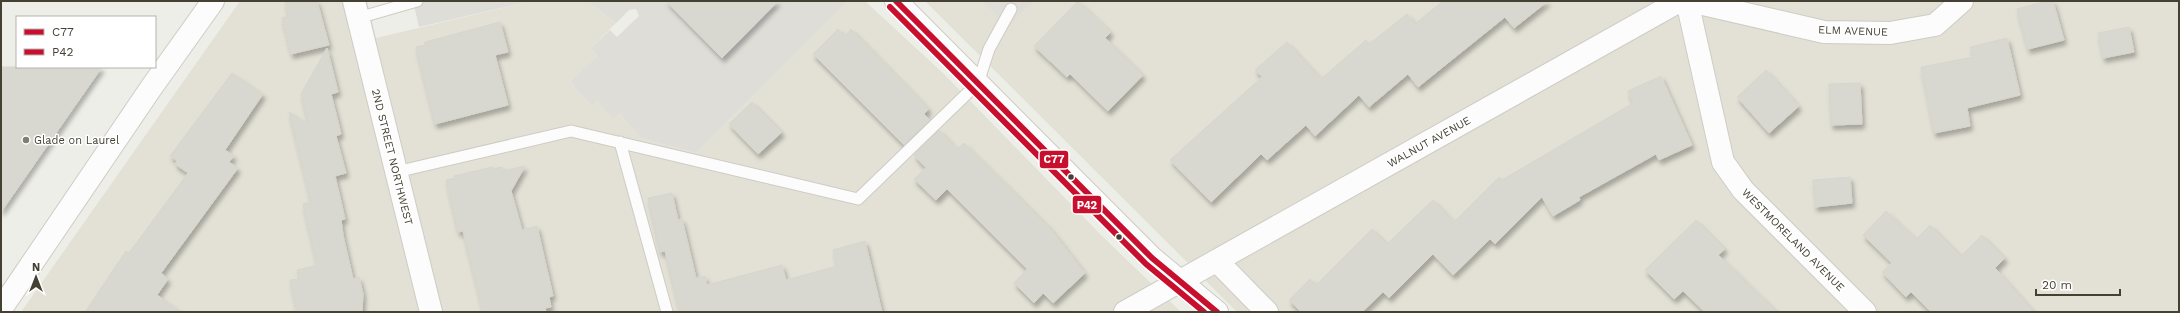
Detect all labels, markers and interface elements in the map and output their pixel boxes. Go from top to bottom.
legend [16,16,156,68]
street label: ELM AVENUE [1818,23,1888,39]
text: C77 [52,25,74,39]
text: P42 [52,45,73,59]
street label: 2ND STREET NORTHWEST [369,87,415,227]
street label: WALNUT AVENUE [1385,114,1473,170]
place label: Glade on Laurel [34,134,120,147]
marker: Glade on Laurel [21,135,31,145]
line badge: C77 [1039,150,1069,169]
text: C77 [1044,153,1065,166]
unlabelled marker [1066,172,1076,182]
street label: WESTMORELAND AVENUE [1739,186,1847,294]
line badge: P42 [1072,195,1102,214]
text: P42 [1077,199,1098,212]
unlabelled marker [1114,232,1124,242]
north arrow [16,257,56,297]
text: N [32,261,40,274]
scale bar [2036,271,2120,297]
text: 20 m [2042,278,2072,292]

